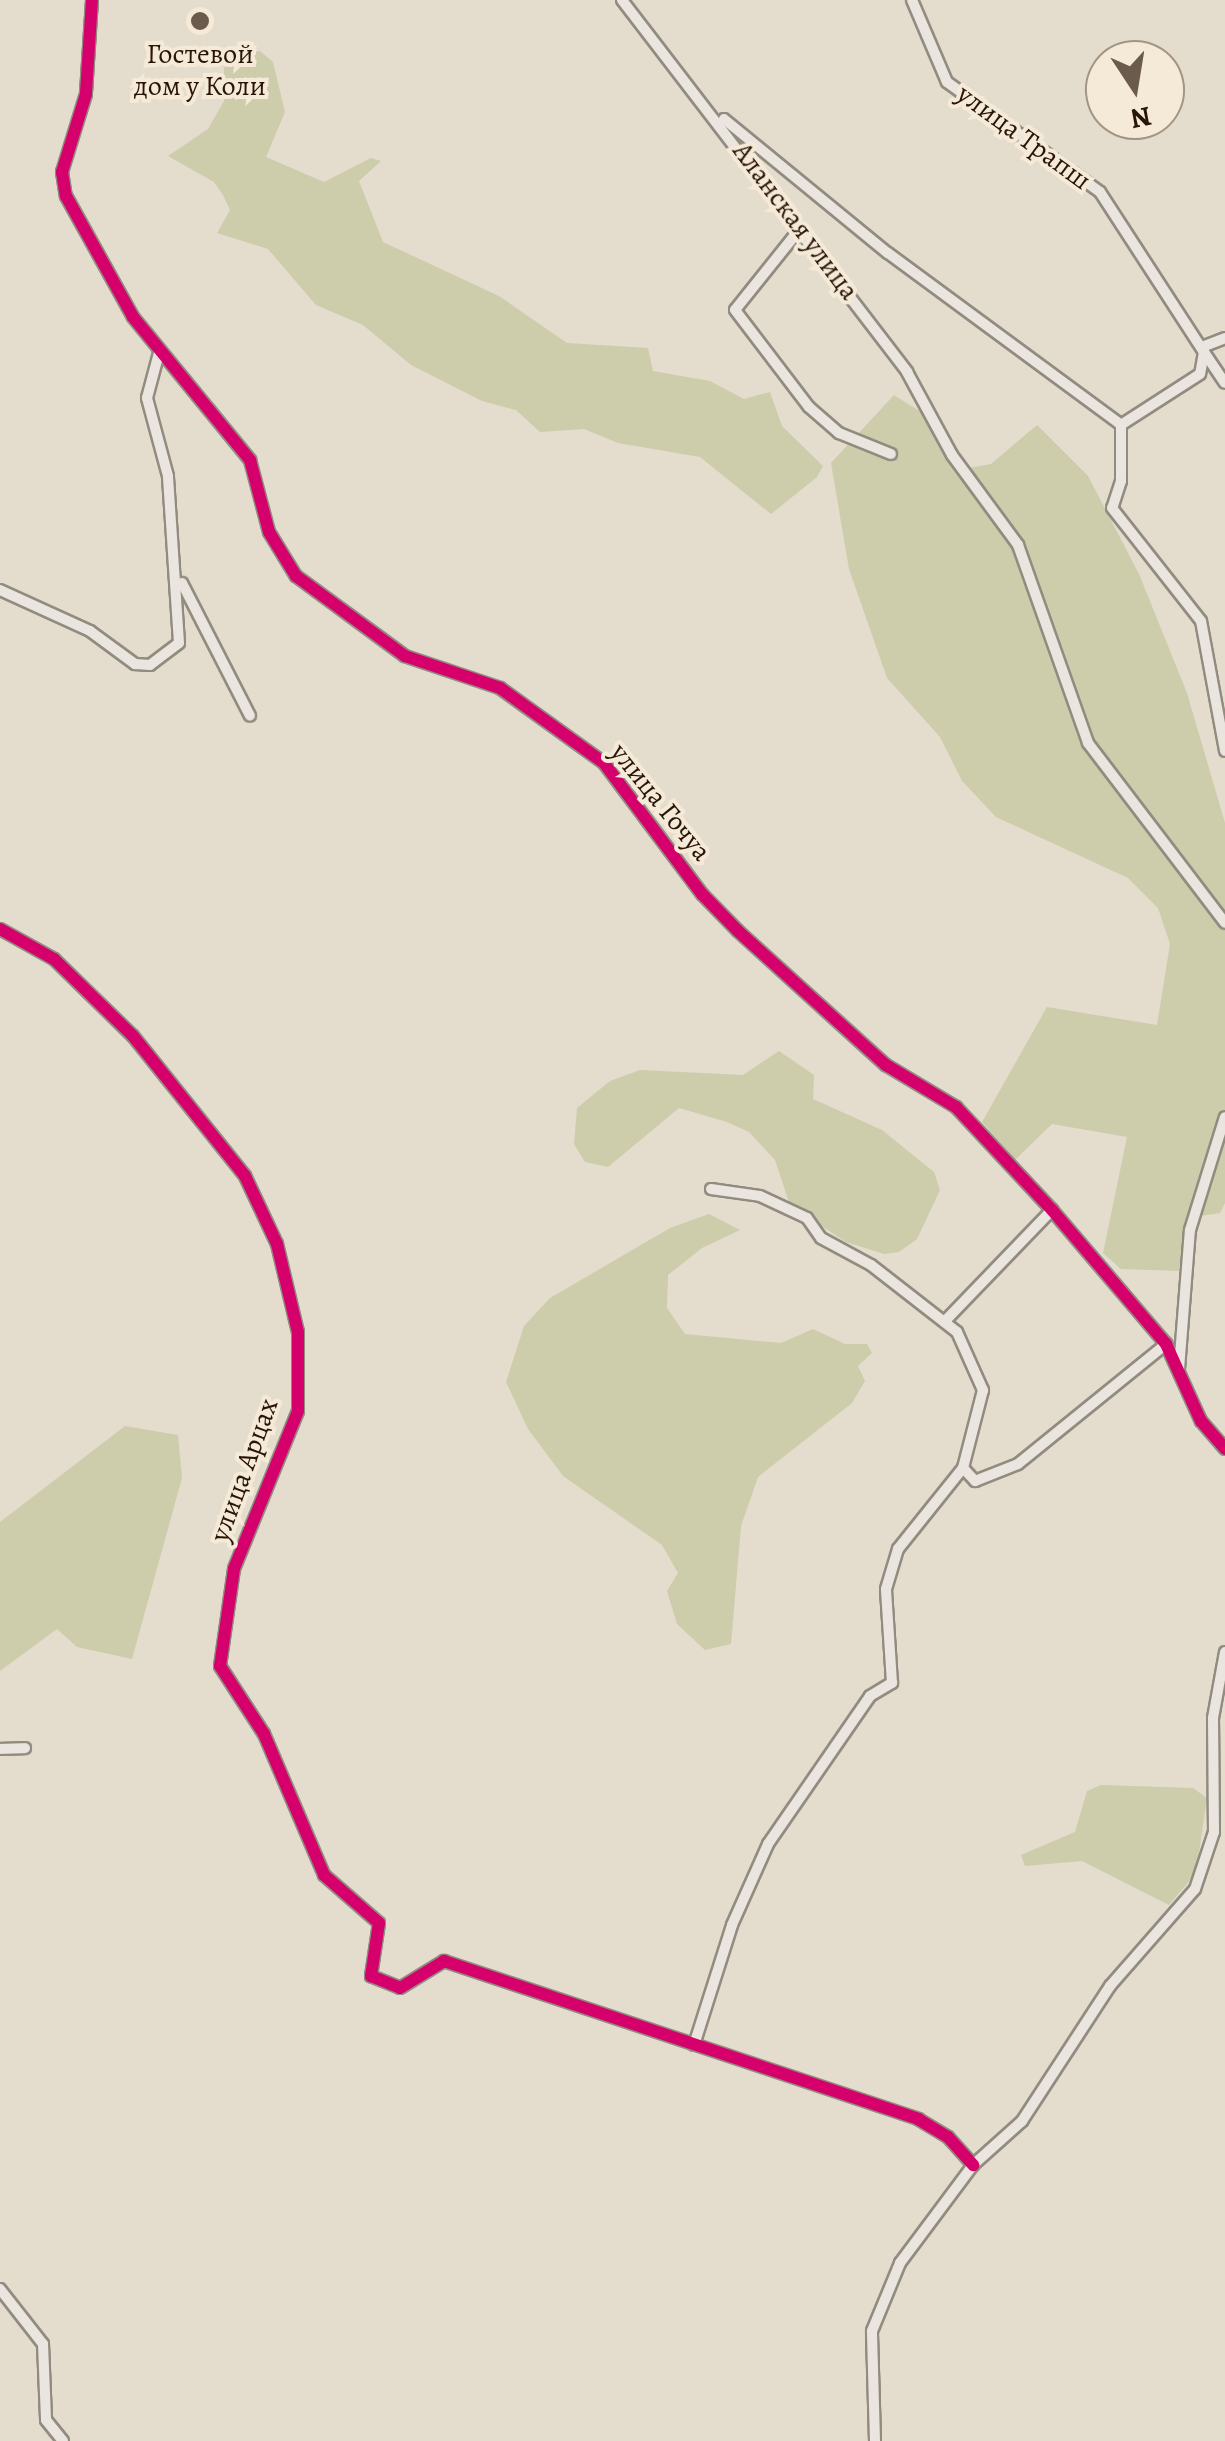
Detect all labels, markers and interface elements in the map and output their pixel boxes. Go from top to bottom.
marker: Гостевой дом у Коли [189,10,211,32]
place label: Гостевой дом у Коли [134,37,266,103]
north arrow [1085,40,1185,140]
street label: улица Трапш [950,77,1098,197]
text: N [1127,97,1155,138]
street label: Аланская улица [726,135,866,307]
street label: улица Гочуа [603,736,719,868]
street label: улица Арцах [203,1394,285,1546]

